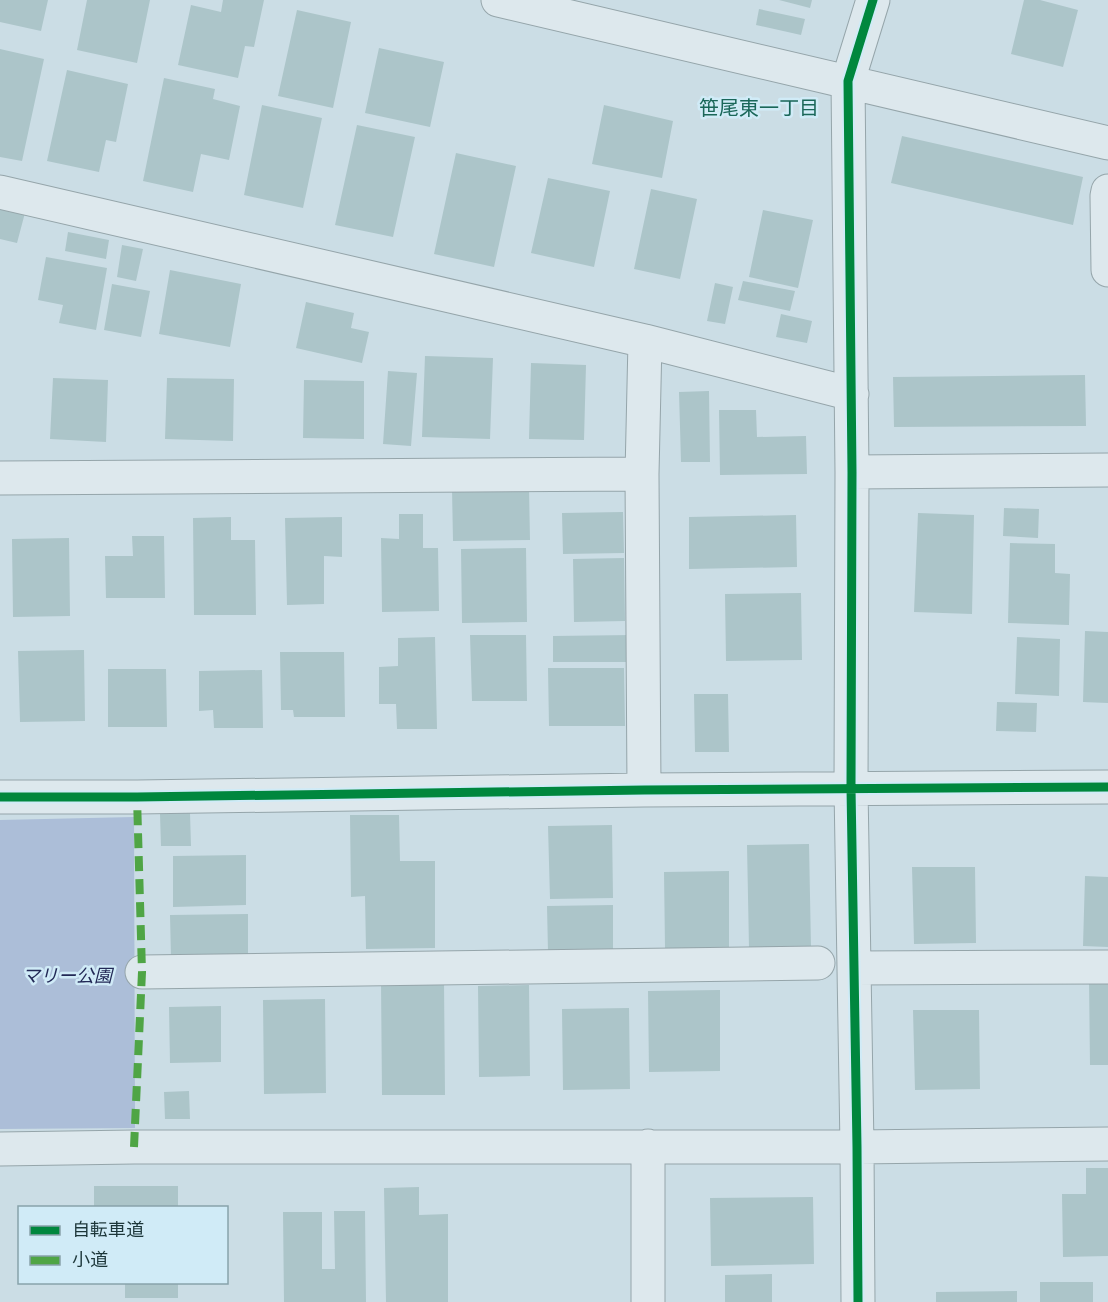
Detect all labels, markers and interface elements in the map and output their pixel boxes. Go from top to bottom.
district label: 笹尾東一丁目 [699,92,819,121]
park label: マリー公園 [22,961,115,987]
legend [18,1206,228,1284]
text: 自転車道 [72,1215,144,1241]
text: 小道 [72,1245,108,1271]

